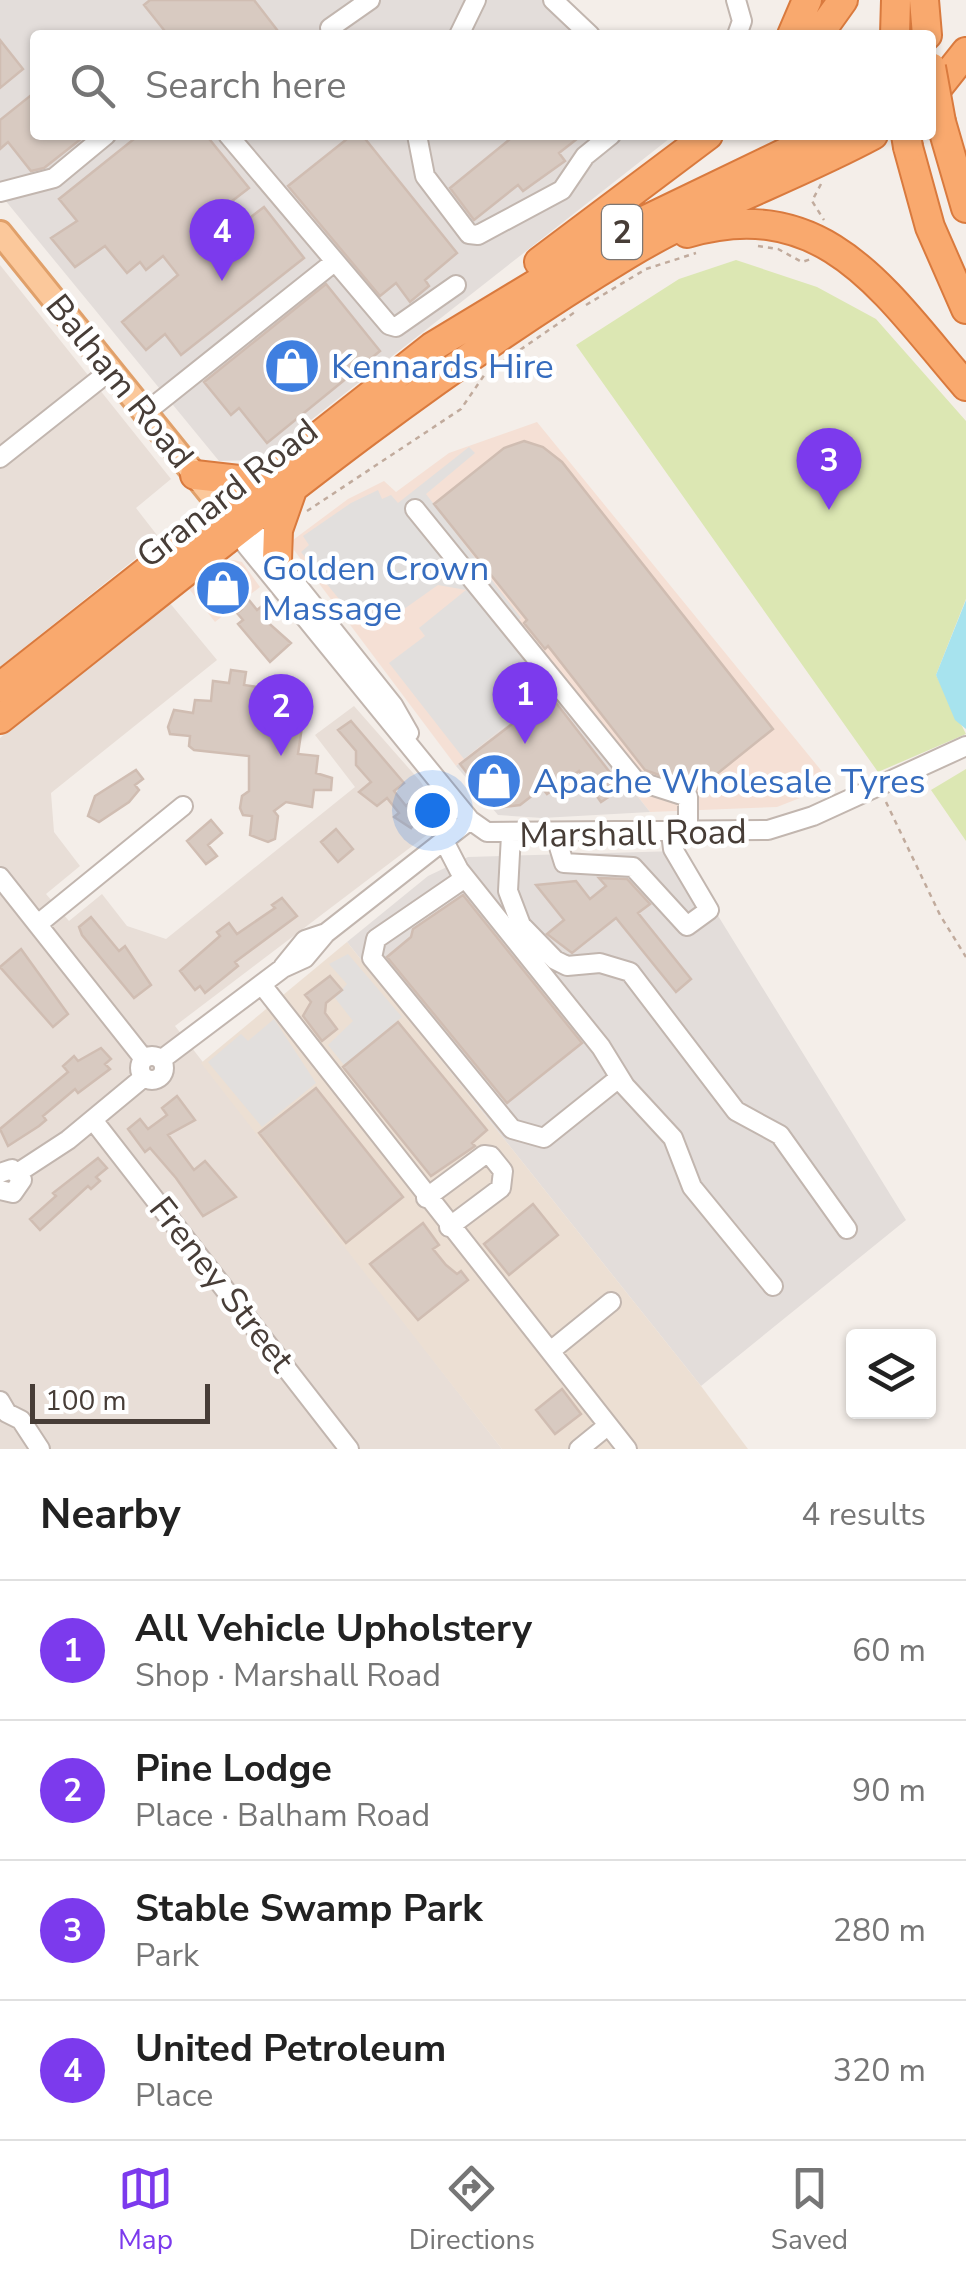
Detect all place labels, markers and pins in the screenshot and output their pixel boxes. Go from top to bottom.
pin: 4 [190,198,254,281]
shop icon: Kennards Hire [262,336,322,396]
place label: Kennards Hire [331,343,554,390]
pin: 3 [796,428,862,510]
place label: Golden Crown Massage [262,545,489,632]
shop icon: Golden Crown Massage [193,558,253,618]
pin: 1 [492,662,558,744]
pin: 2 [248,674,314,756]
shop icon: Apache Wholesale Tyres [464,751,524,811]
place label: Apache Wholesale Tyres [533,758,926,805]

